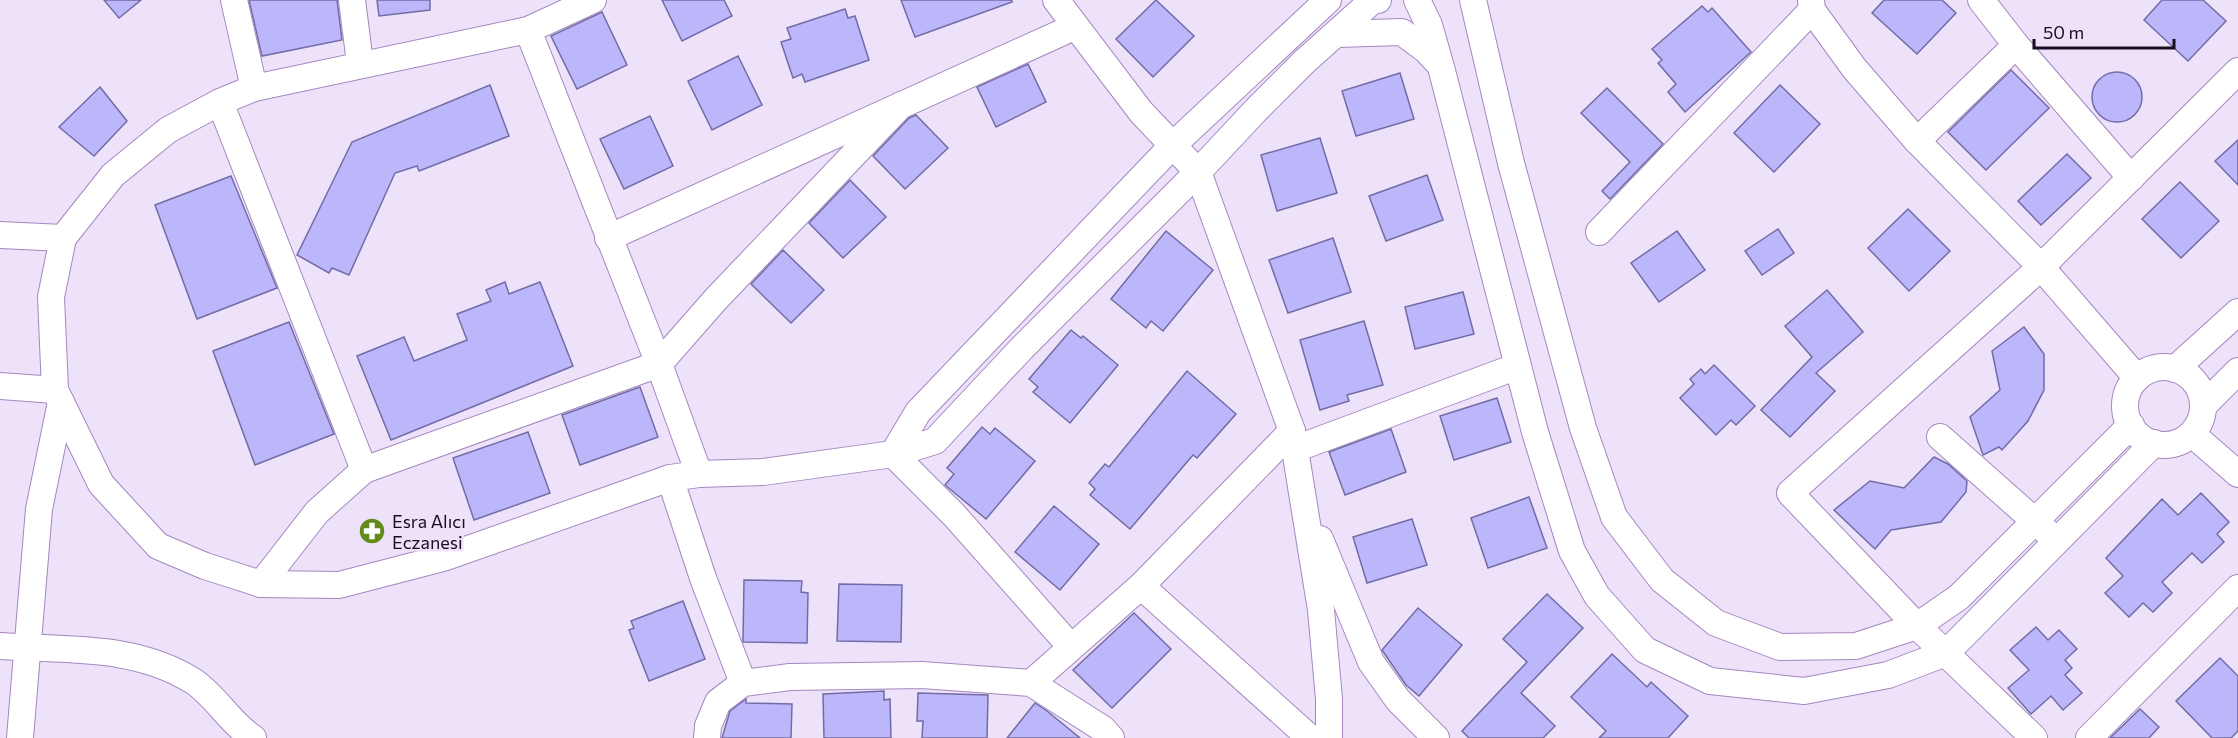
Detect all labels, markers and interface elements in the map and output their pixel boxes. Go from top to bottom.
scale bar [2034,12,2174,50]
text: 50 m [2043,21,2084,43]
place label: Esra Alıcı Eczanesi [392,510,466,553]
pharmacy icon: Esra Alıcı Eczanesi [357,516,387,546]

